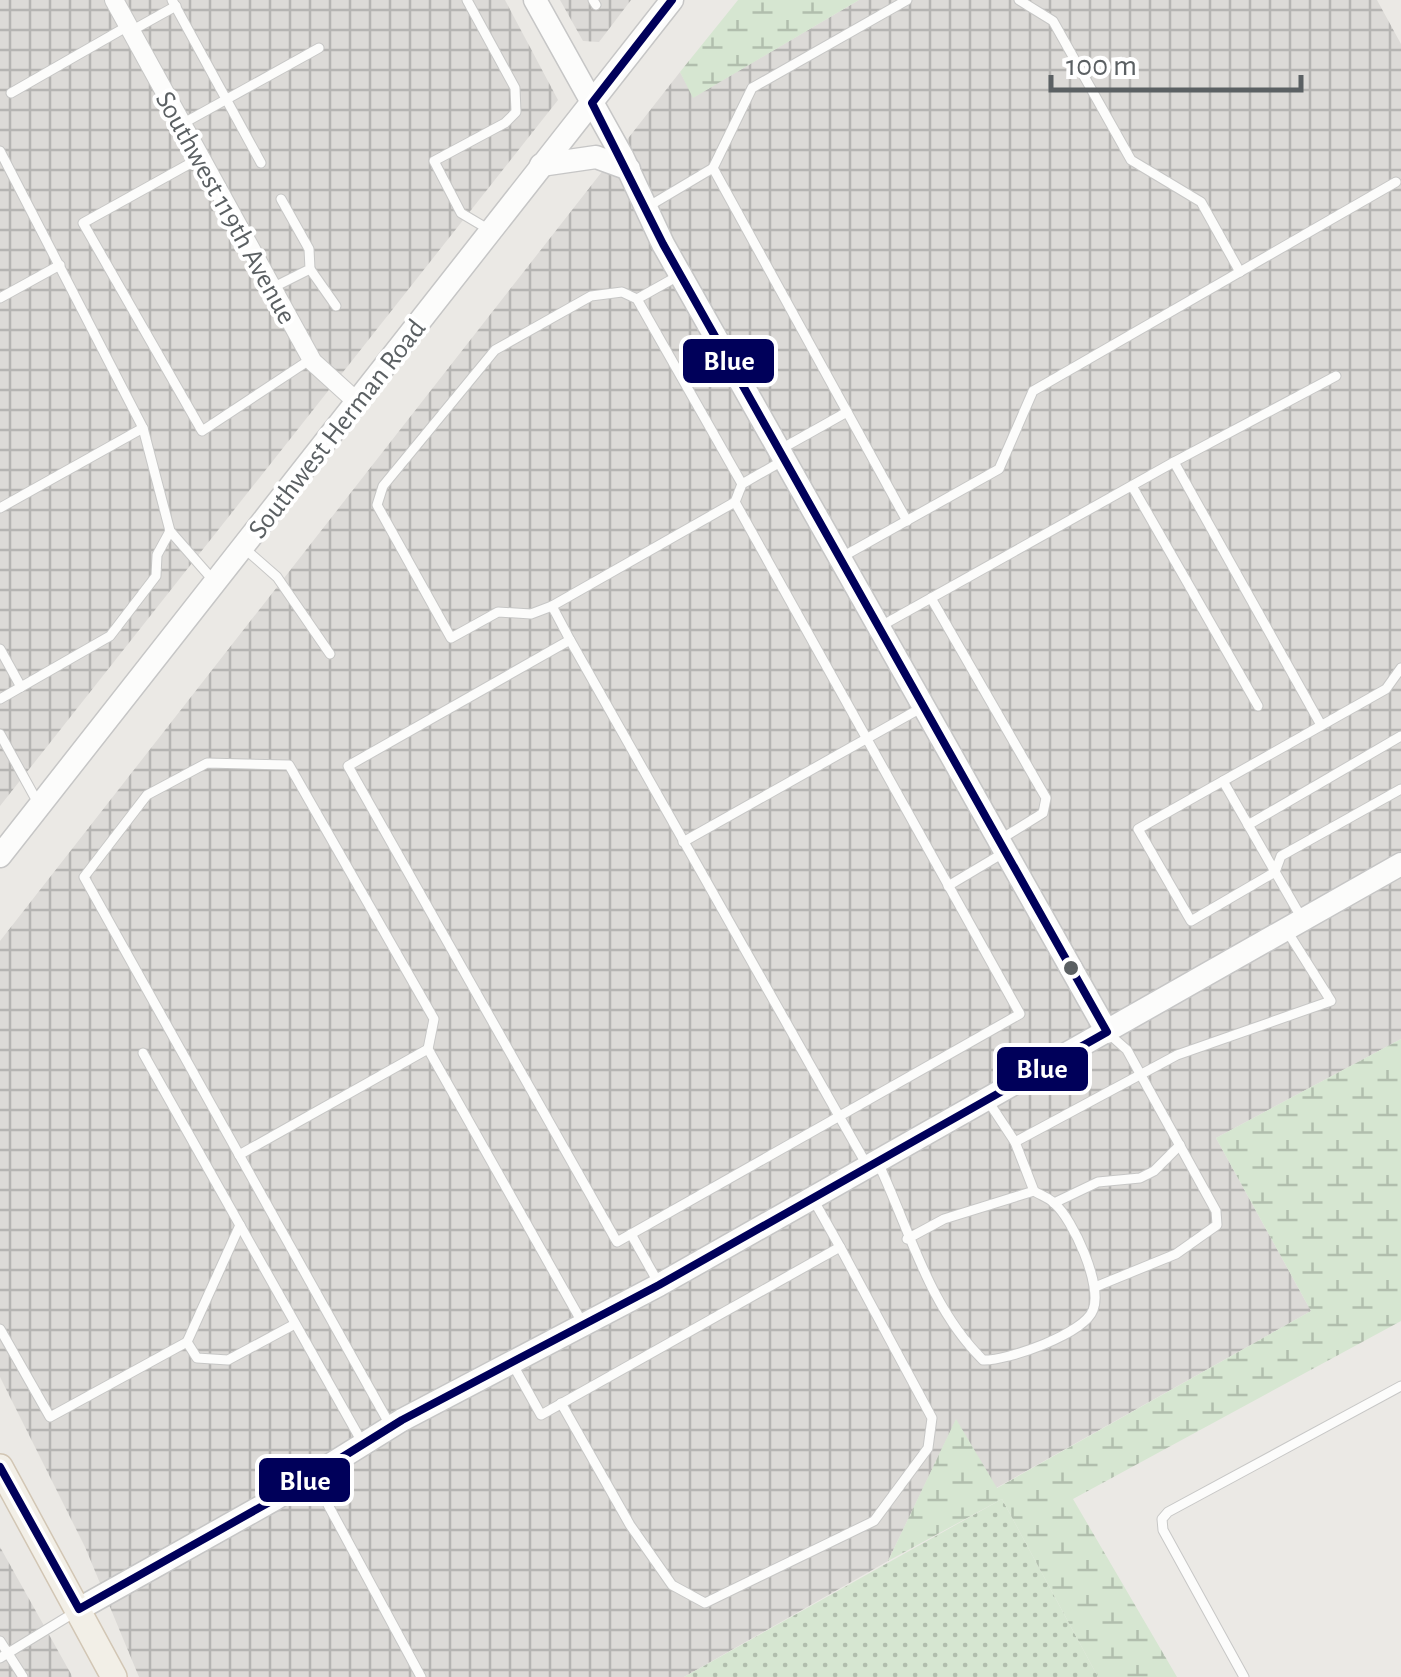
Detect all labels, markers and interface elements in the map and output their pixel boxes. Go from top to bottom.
scale bar [1051,30,1301,92]
text: 100 m [1066,51,1137,81]
street label: Southwest 119th Avenue [150,87,301,329]
street label: Southwest Herman Road [244,315,432,544]
line badge: Blue [681,337,776,385]
text: Blue [703,348,755,376]
unlabelled marker [1061,958,1081,978]
line badge: Blue [995,1045,1090,1093]
text: Blue [1016,1056,1068,1084]
line badge: Blue [257,1456,352,1504]
text: Blue [279,1468,331,1496]

